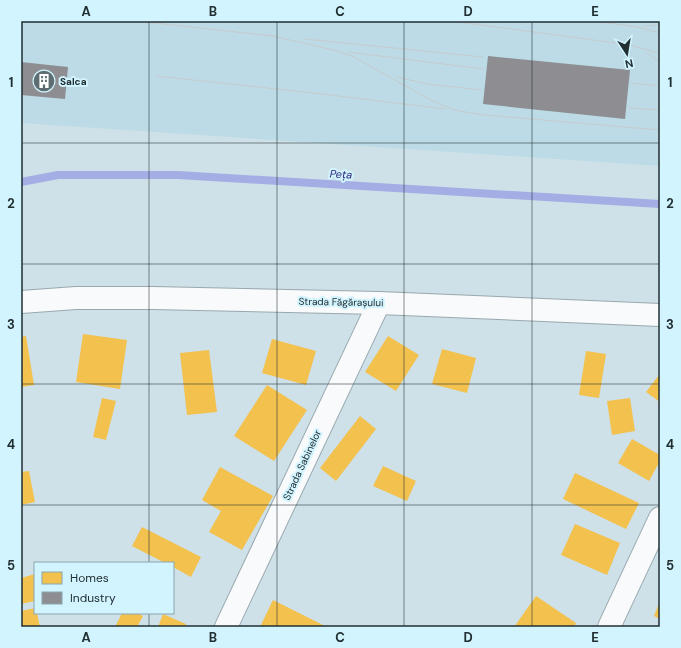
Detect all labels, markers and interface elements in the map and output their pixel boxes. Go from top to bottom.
text: A [81,3,91,20]
text: B [209,3,217,20]
text: C [335,3,345,20]
text: D [463,3,473,20]
text: E [591,3,599,20]
north arrow [607,34,647,74]
text: N [624,56,634,71]
building icon: Salca [31,68,57,94]
text: 1 [9,74,13,91]
text: 1 [668,74,672,91]
place label: Salca [60,75,87,88]
water label: Peța [329,166,353,182]
text: 2 [7,195,15,212]
text: 2 [666,195,674,212]
street label: Strada Făgărașului [298,295,384,309]
text: 3 [7,316,15,333]
text: 3 [666,316,674,333]
street label: Strada Sabinelor [280,427,324,502]
text: 4 [7,436,15,453]
text: 4 [666,436,674,453]
text: 5 [7,557,15,574]
text: 5 [666,557,674,574]
legend [34,562,174,614]
text: Homes [70,570,109,586]
text: Industry [70,590,116,606]
text: A [81,629,91,646]
text: B [209,629,217,646]
text: C [335,629,345,646]
text: D [463,629,473,646]
text: E [591,629,599,646]

